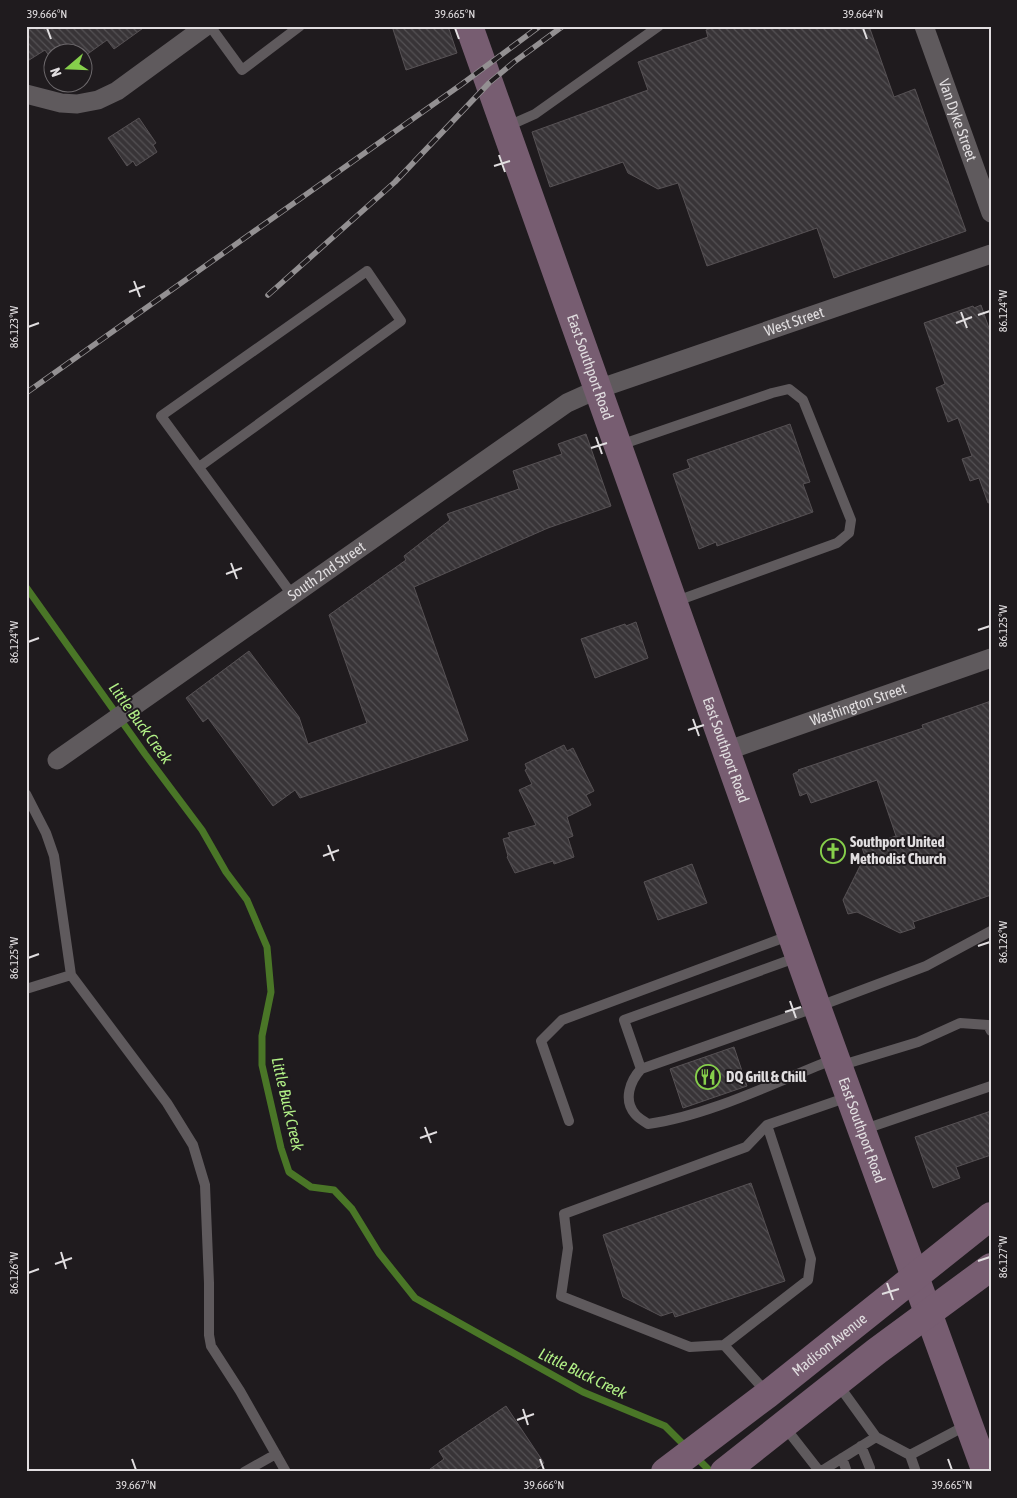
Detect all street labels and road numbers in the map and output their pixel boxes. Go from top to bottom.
street label: Van Dyke Street [936,77,981,163]
street label: West Street [762,303,826,339]
street label: East Southport Road [564,312,617,422]
street label: South 2nd Street [284,538,368,604]
street label: Washington Street [808,679,908,729]
street label: East Southport Road [700,695,753,805]
street label: East Southport Road [835,1075,889,1185]
street label: Madison Avenue [788,1309,870,1379]

